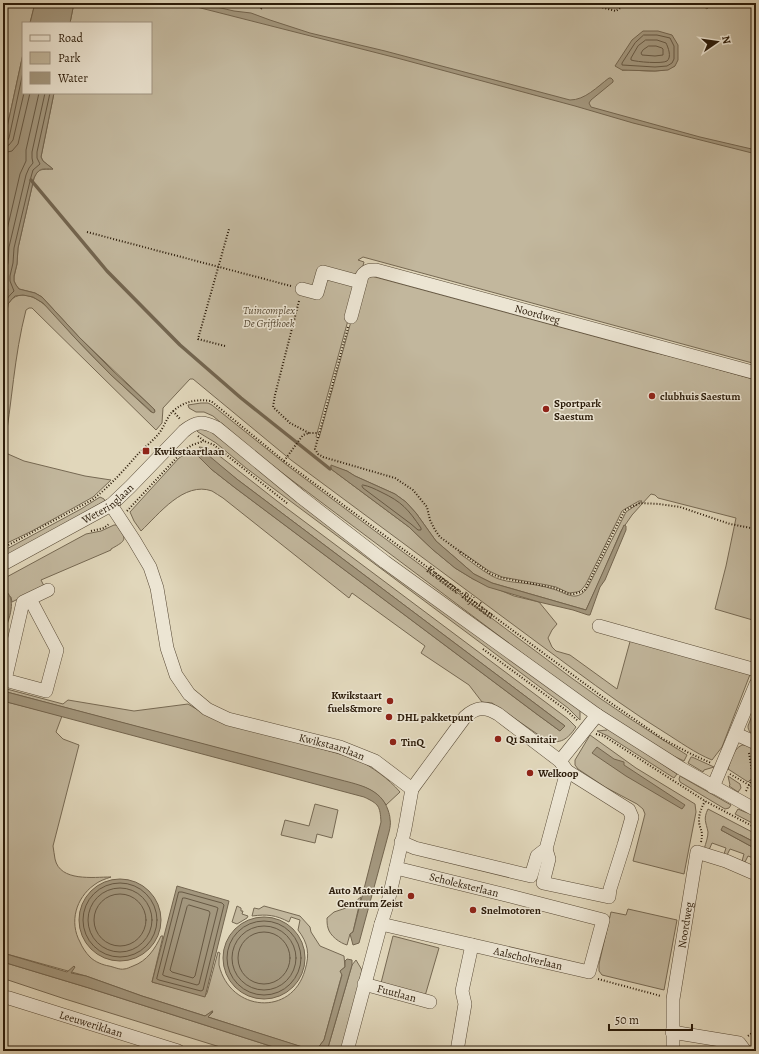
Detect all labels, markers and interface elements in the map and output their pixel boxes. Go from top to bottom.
legend [22,22,152,94]
north arrow [697,22,737,62]
text: Road [58,30,84,46]
text: N [718,34,734,45]
text: Park [58,50,81,66]
text: Water [57,70,88,86]
street label: Noordweg [513,300,563,327]
park label: Tuincomplex De Grifthoek [243,303,296,331]
place label: clubhuis Saestum [660,389,740,404]
marker: clubhuis Saestum [647,391,657,401]
place label: Sportpark Saestum [554,396,601,424]
marker: Sportpark Saestum [541,404,551,414]
place label: Kwikstaartlaan [154,444,225,459]
marker: Kwikstaartlaan [141,446,151,456]
street label: Weteringlaan [78,480,137,528]
street label: Kromme-Rijnlaan [424,562,498,622]
place label: Kwikstaart fuels&more [328,688,382,716]
marker: Kwikstaart fuels&more [385,696,395,706]
place label: DHL pakketpunt [397,710,474,725]
marker: DHL pakketpunt [384,712,394,722]
street label: Kwikstaartlaan [298,730,367,764]
place label: Q1 Sanitair [506,732,557,747]
marker: Q1 Sanitair [493,734,503,744]
place label: TinQ [401,735,425,750]
marker: TinQ [388,737,398,747]
place label: Welkoop [537,766,579,781]
marker: Welkoop [525,768,535,778]
street label: Scholeksterlaan [428,869,500,901]
place label: Auto Materialen Centrum Zeist [328,883,403,911]
marker: Auto Materialen Centrum Zeist [406,891,416,901]
street label: Noordweg [674,900,696,949]
place label: Snelmotoren [481,903,541,918]
marker: Snelmotoren [468,905,478,915]
street label: Aalscholverlaan [491,943,564,973]
street label: Fuutlaan [375,980,418,1005]
scale bar [609,1006,692,1032]
street label: Leeuweriklaan [57,1007,125,1041]
text: 50 m [615,1012,639,1028]

